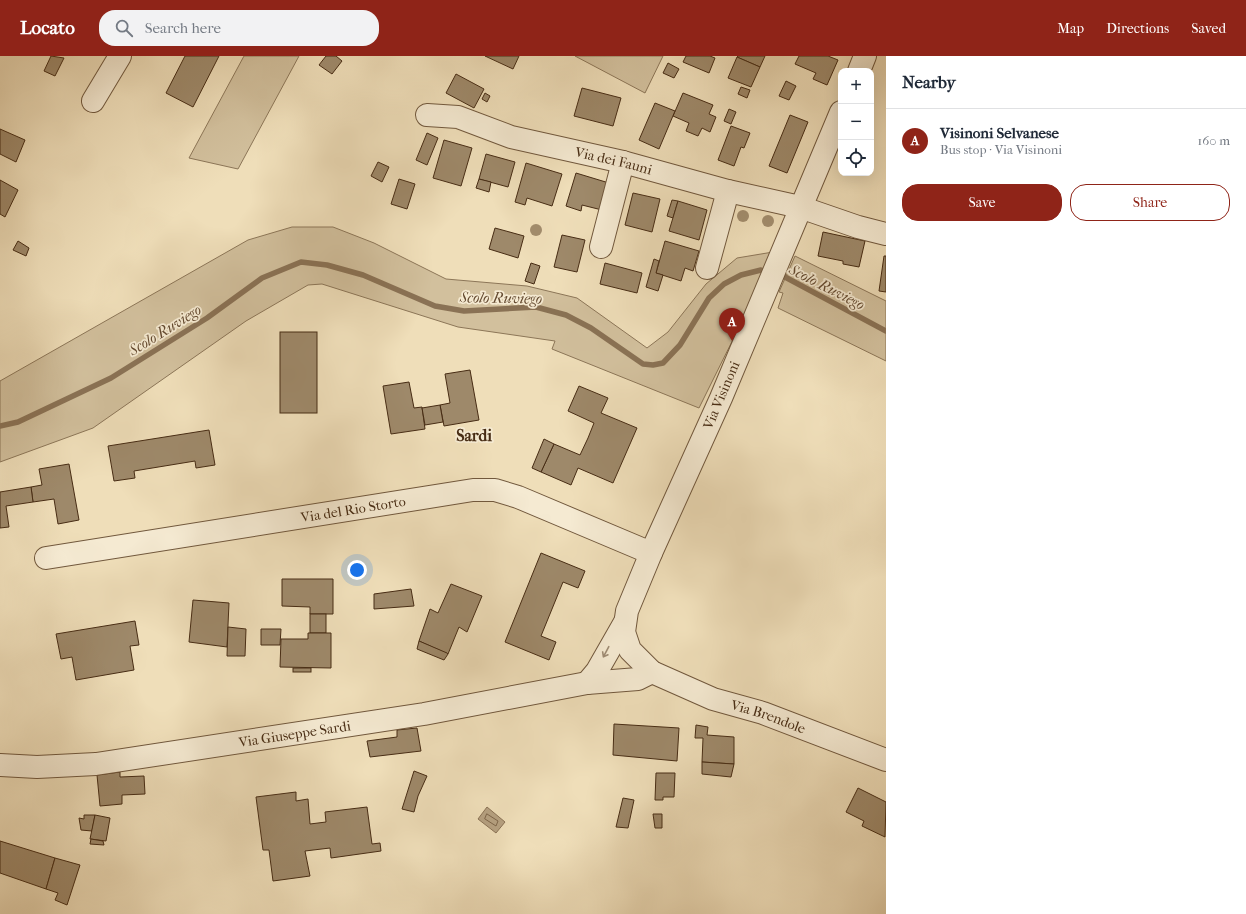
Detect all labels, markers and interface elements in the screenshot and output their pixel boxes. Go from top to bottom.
search box [99,10,379,46]
text: Locato [20,17,75,39]
icon: search [113,17,135,39]
text: Search here [145,19,221,37]
text: Map [1057,20,1084,37]
text: Directions [1106,20,1169,37]
text: Saved [1191,20,1226,37]
map controls [838,68,874,176]
button: + [838,68,874,104]
text: Nearby [902,72,956,92]
button: − [838,104,874,140]
text: Visinoni Selvanese [940,124,1059,142]
text: A [911,133,919,148]
text: 160 m [1198,133,1230,148]
button: locate [838,140,874,176]
text: Bus stop · Via Visinoni [940,142,1062,157]
street label: Via dei Fauni [572,143,654,179]
button: Save [902,184,1062,221]
button: Share [1070,184,1230,221]
water label: Scolo Ruviego [785,260,868,314]
water label: Scolo Ruviego [459,288,542,308]
water label: Scolo Ruviego [125,301,205,360]
pin: A [719,308,745,341]
street label: Via Visinoni [699,358,743,433]
district label: Sardi [456,426,492,445]
street label: Via del Rio Storto [299,493,407,526]
your location [347,560,367,580]
one-way arrow [602,646,610,658]
street label: Via Brendole [728,696,808,738]
street label: Via Giuseppe Sardi [236,717,352,751]

